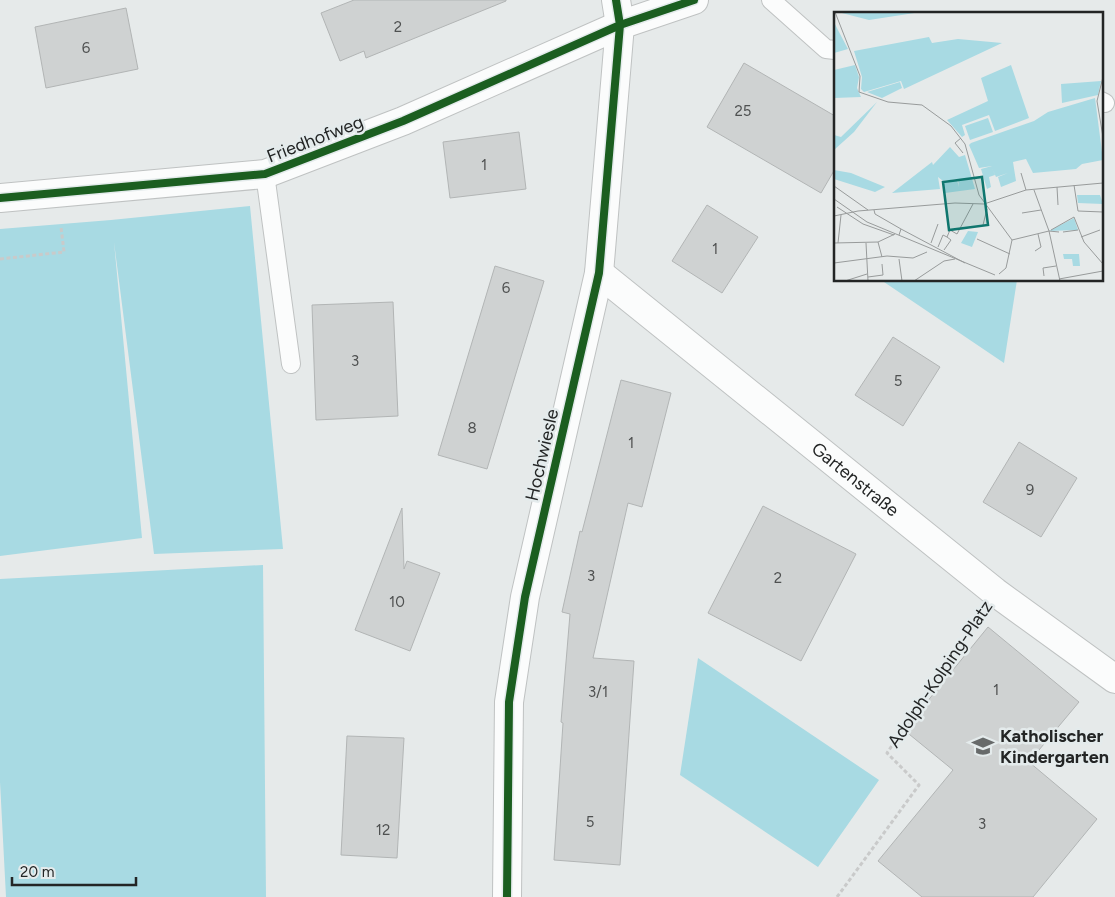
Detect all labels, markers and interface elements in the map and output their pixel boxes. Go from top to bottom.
inset map [834,12,1102,281]
house number: 2 [394,18,402,36]
house number: 6 [82,39,91,57]
house number: 25 [734,102,752,120]
street label: Friedhofweg [264,111,366,167]
house number: 1 [481,156,487,174]
house number: 1 [712,240,718,258]
house number: 6 [502,279,511,297]
house number: 3 [351,352,359,370]
house number: 5 [894,372,902,390]
street label: Hochwiesle [521,407,563,503]
house number: 8 [467,419,477,437]
house number: 1 [628,434,634,452]
street label: Gartenstraße [807,438,904,521]
house number: 9 [1026,481,1034,499]
house number: 3 [587,567,595,585]
house number: 2 [774,569,782,587]
house number: 10 [389,593,405,611]
street label: Adolph-Kolping-Platz [883,596,997,752]
house number: 1 [993,681,999,699]
house number: 3/1 [588,683,608,701]
place label: Katholischer Kindergarten [1000,725,1109,768]
school or university icon: Katholischer Kindergarten [970,733,996,759]
house number: 5 [586,813,594,831]
house number: 3 [978,815,986,833]
house number: 12 [376,821,390,839]
scale bar [12,854,136,886]
text: 20 m [20,863,54,881]

